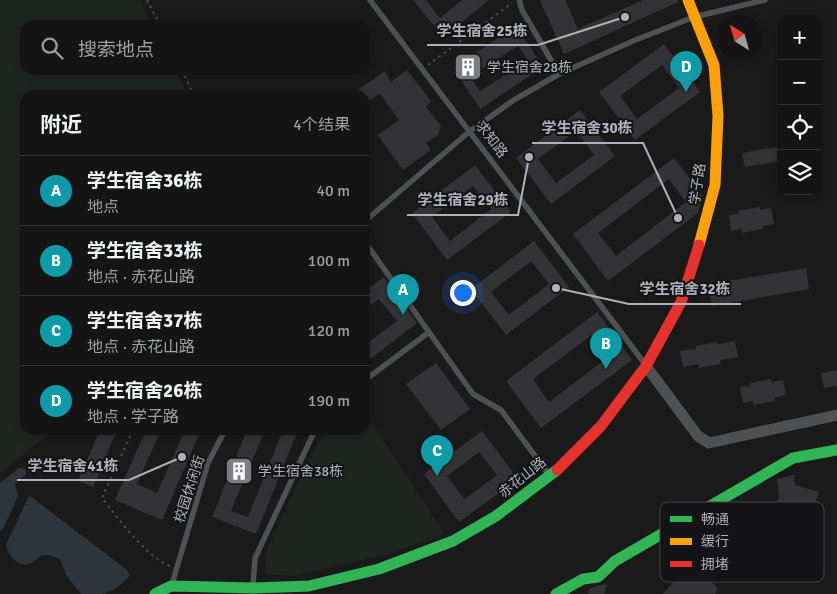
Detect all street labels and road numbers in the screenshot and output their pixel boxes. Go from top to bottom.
street label: 求知路 [472,117,511,161]
street label: 学子路 [686,162,709,206]
street label: 校园休闲街 [171,453,208,525]
street label: 赤花山路 [495,453,550,501]

